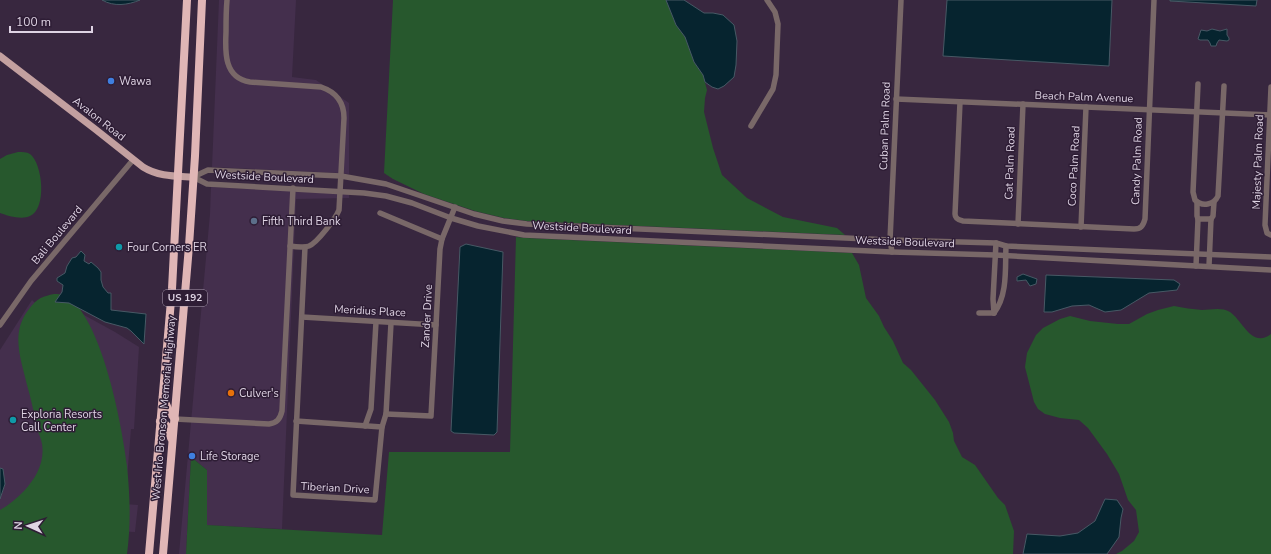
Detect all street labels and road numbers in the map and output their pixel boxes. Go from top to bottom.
street label: Cuban Palm Road [876,82,894,170]
street label: Beach Palm Avenue [1034,88,1134,106]
street label: Avalon Road [70,94,128,144]
street label: Majesty Palm Road [1249,114,1267,210]
street label: Candy Palm Road [1128,117,1146,205]
street label: Coco Palm Road [1064,125,1084,207]
street label: Cat Palm Road [1001,126,1019,200]
street label: Westside Boulevard [214,167,314,187]
street label: Bali Boulevard [28,202,86,268]
street label: Westside Boulevard [532,218,632,238]
street label: Westside Boulevard [855,233,955,251]
street label: Zander Drive [418,284,436,348]
road number: US 192 [163,290,207,306]
street label: Meridius Place [334,302,406,320]
street label: West Irlo Bronson Memorial Highway [148,315,180,501]
street label: Tiberian Drive [300,479,370,497]

